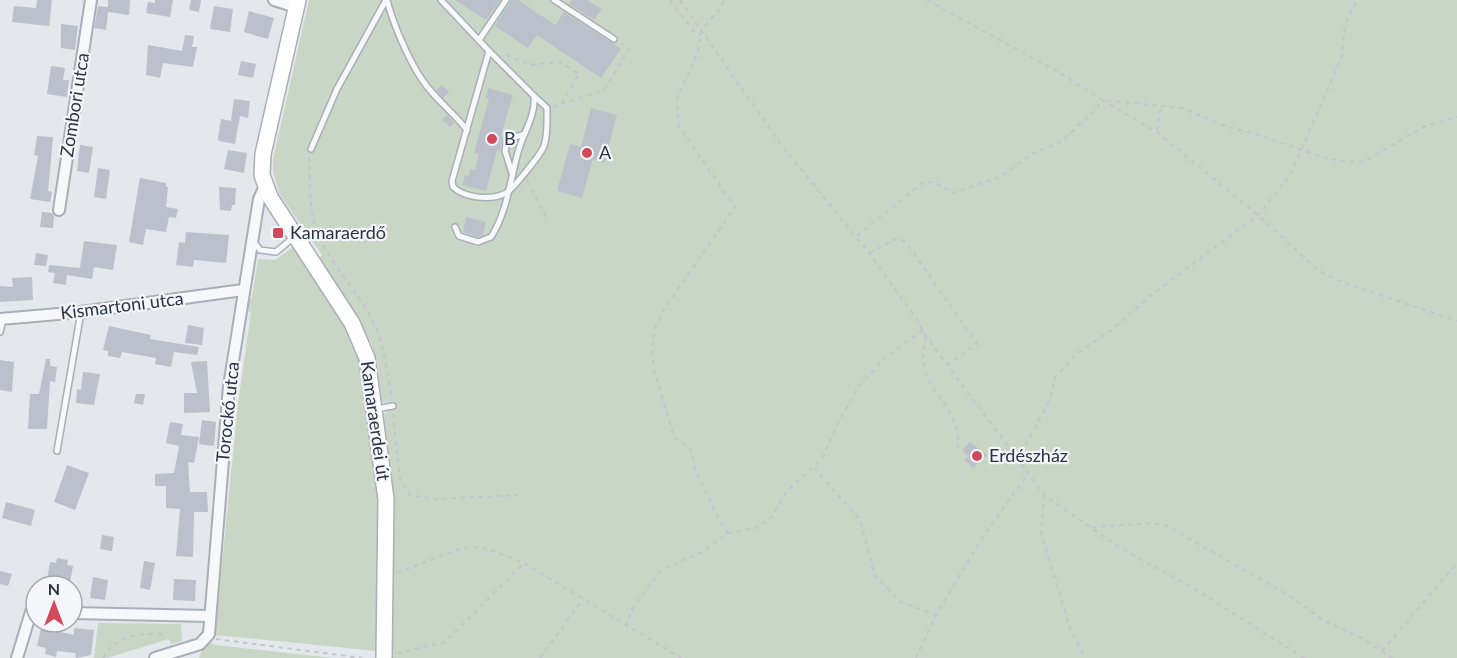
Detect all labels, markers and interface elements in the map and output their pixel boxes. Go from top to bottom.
street label: Zombori utca [55,51,93,159]
place label: B [504,127,516,149]
marker: B [485,132,499,146]
place label: A [599,141,612,163]
marker: A [580,146,594,160]
place label: Kamaraerdő [290,221,386,243]
marker: Kamaraerdő [271,226,285,240]
street label: Kismartoni utca [59,287,185,323]
street label: Torockó utca [211,360,243,463]
street label: Kamaraerdei út [357,360,395,483]
place label: Erdészház [989,444,1068,466]
marker: Erdészház [970,449,984,463]
north arrow [24,574,84,634]
text: N [48,579,60,598]

